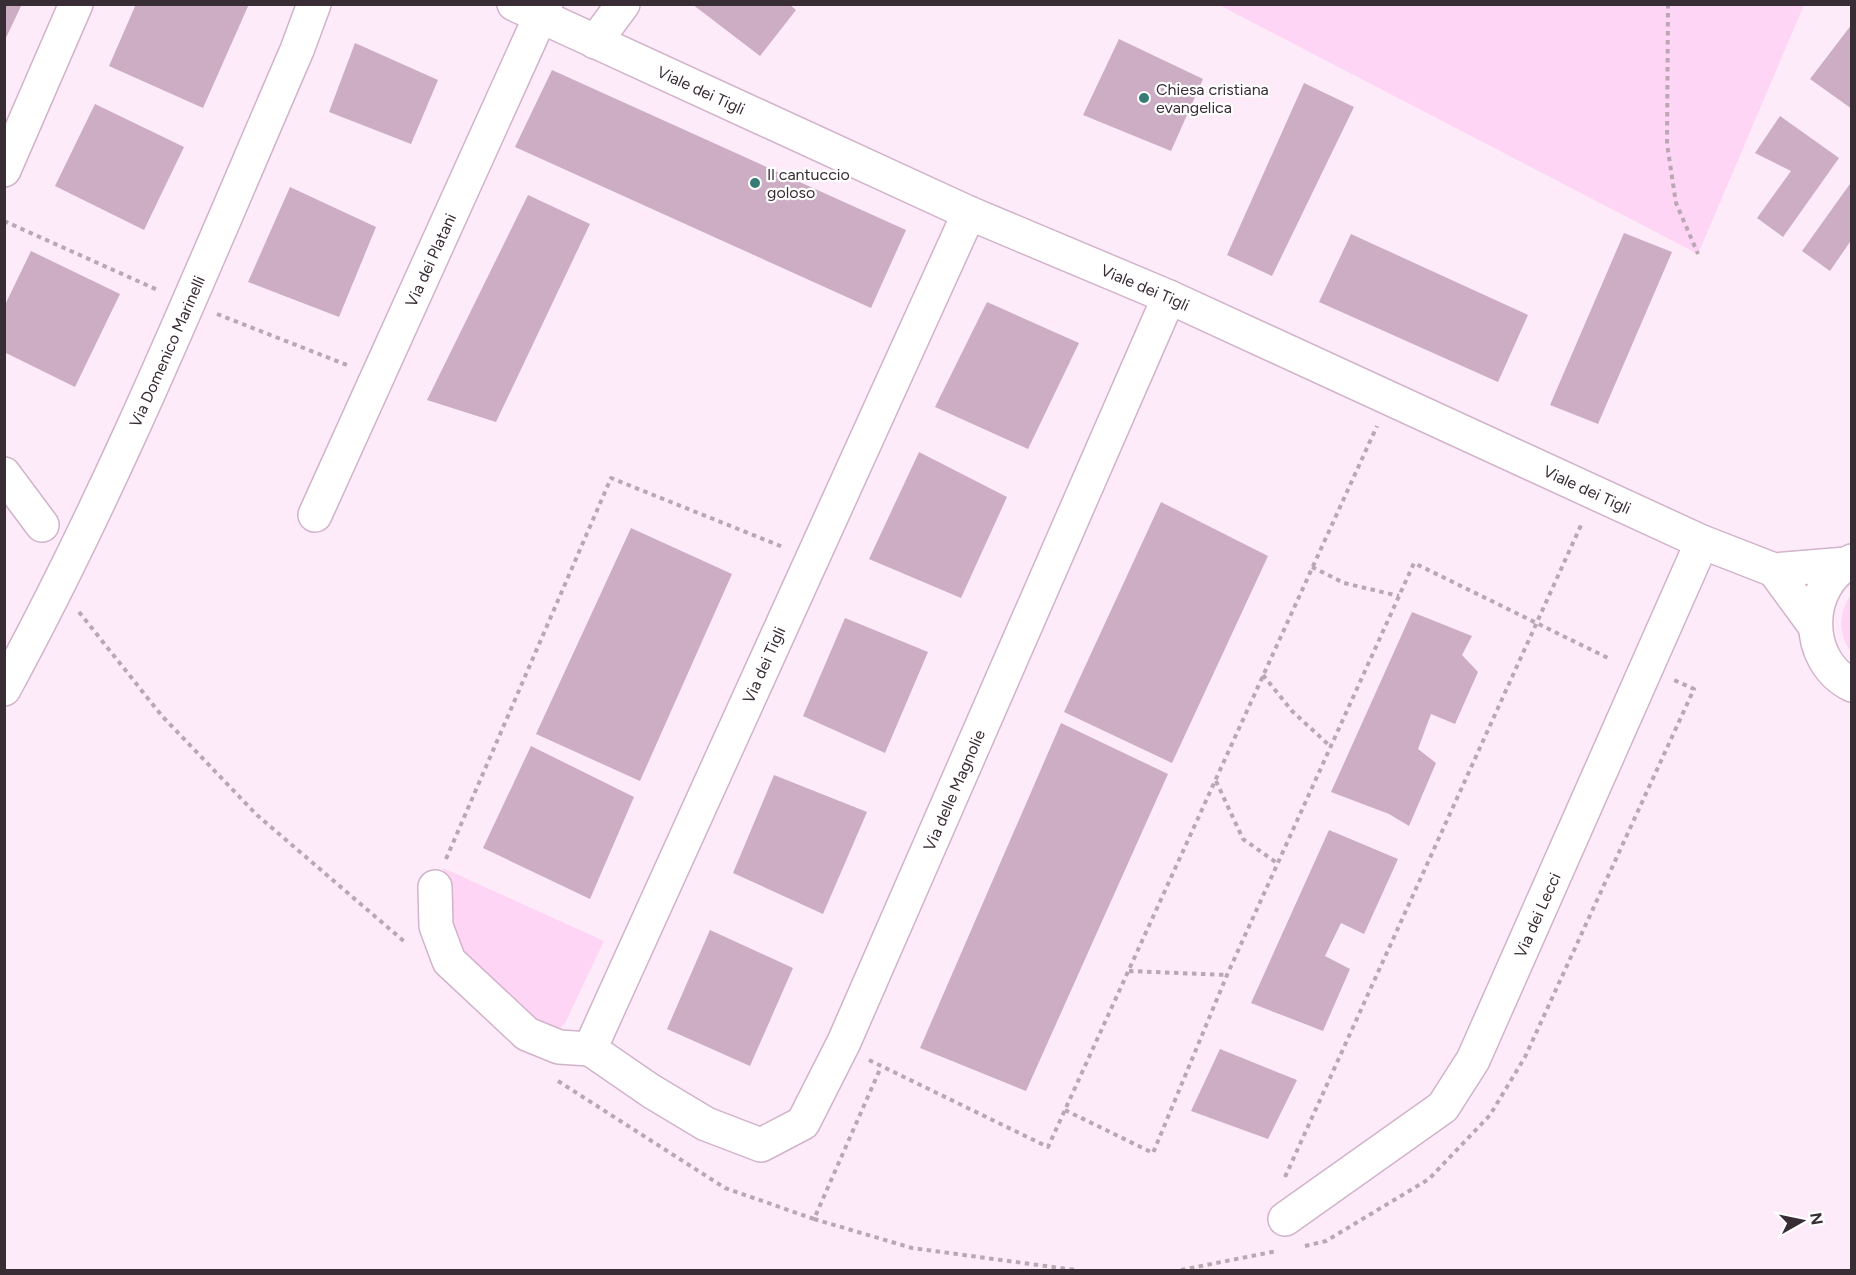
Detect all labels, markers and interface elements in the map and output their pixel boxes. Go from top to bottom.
street label: Viale dei Tigli [654,62,748,118]
place label: Chiesa cristiana evangelica [1156,80,1269,117]
marker: Chiesa cristiana evangelica [1137,91,1151,105]
place label: Il cantuccio goloso [767,165,850,202]
marker: Il cantuccio goloso [748,176,762,190]
street label: Via dei Platani [401,210,460,310]
street label: Viale dei Tigli [1098,260,1192,315]
street label: Via Domenico Marinelli [125,273,209,430]
street label: Viale dei Tigli [1541,461,1634,518]
street label: Via dei Tigli [739,624,789,706]
street label: Via delle Magnolie [919,726,989,854]
street label: Via dei Lecci [1510,870,1564,960]
north arrow [1772,1191,1832,1251]
text: N [1806,1211,1827,1226]

